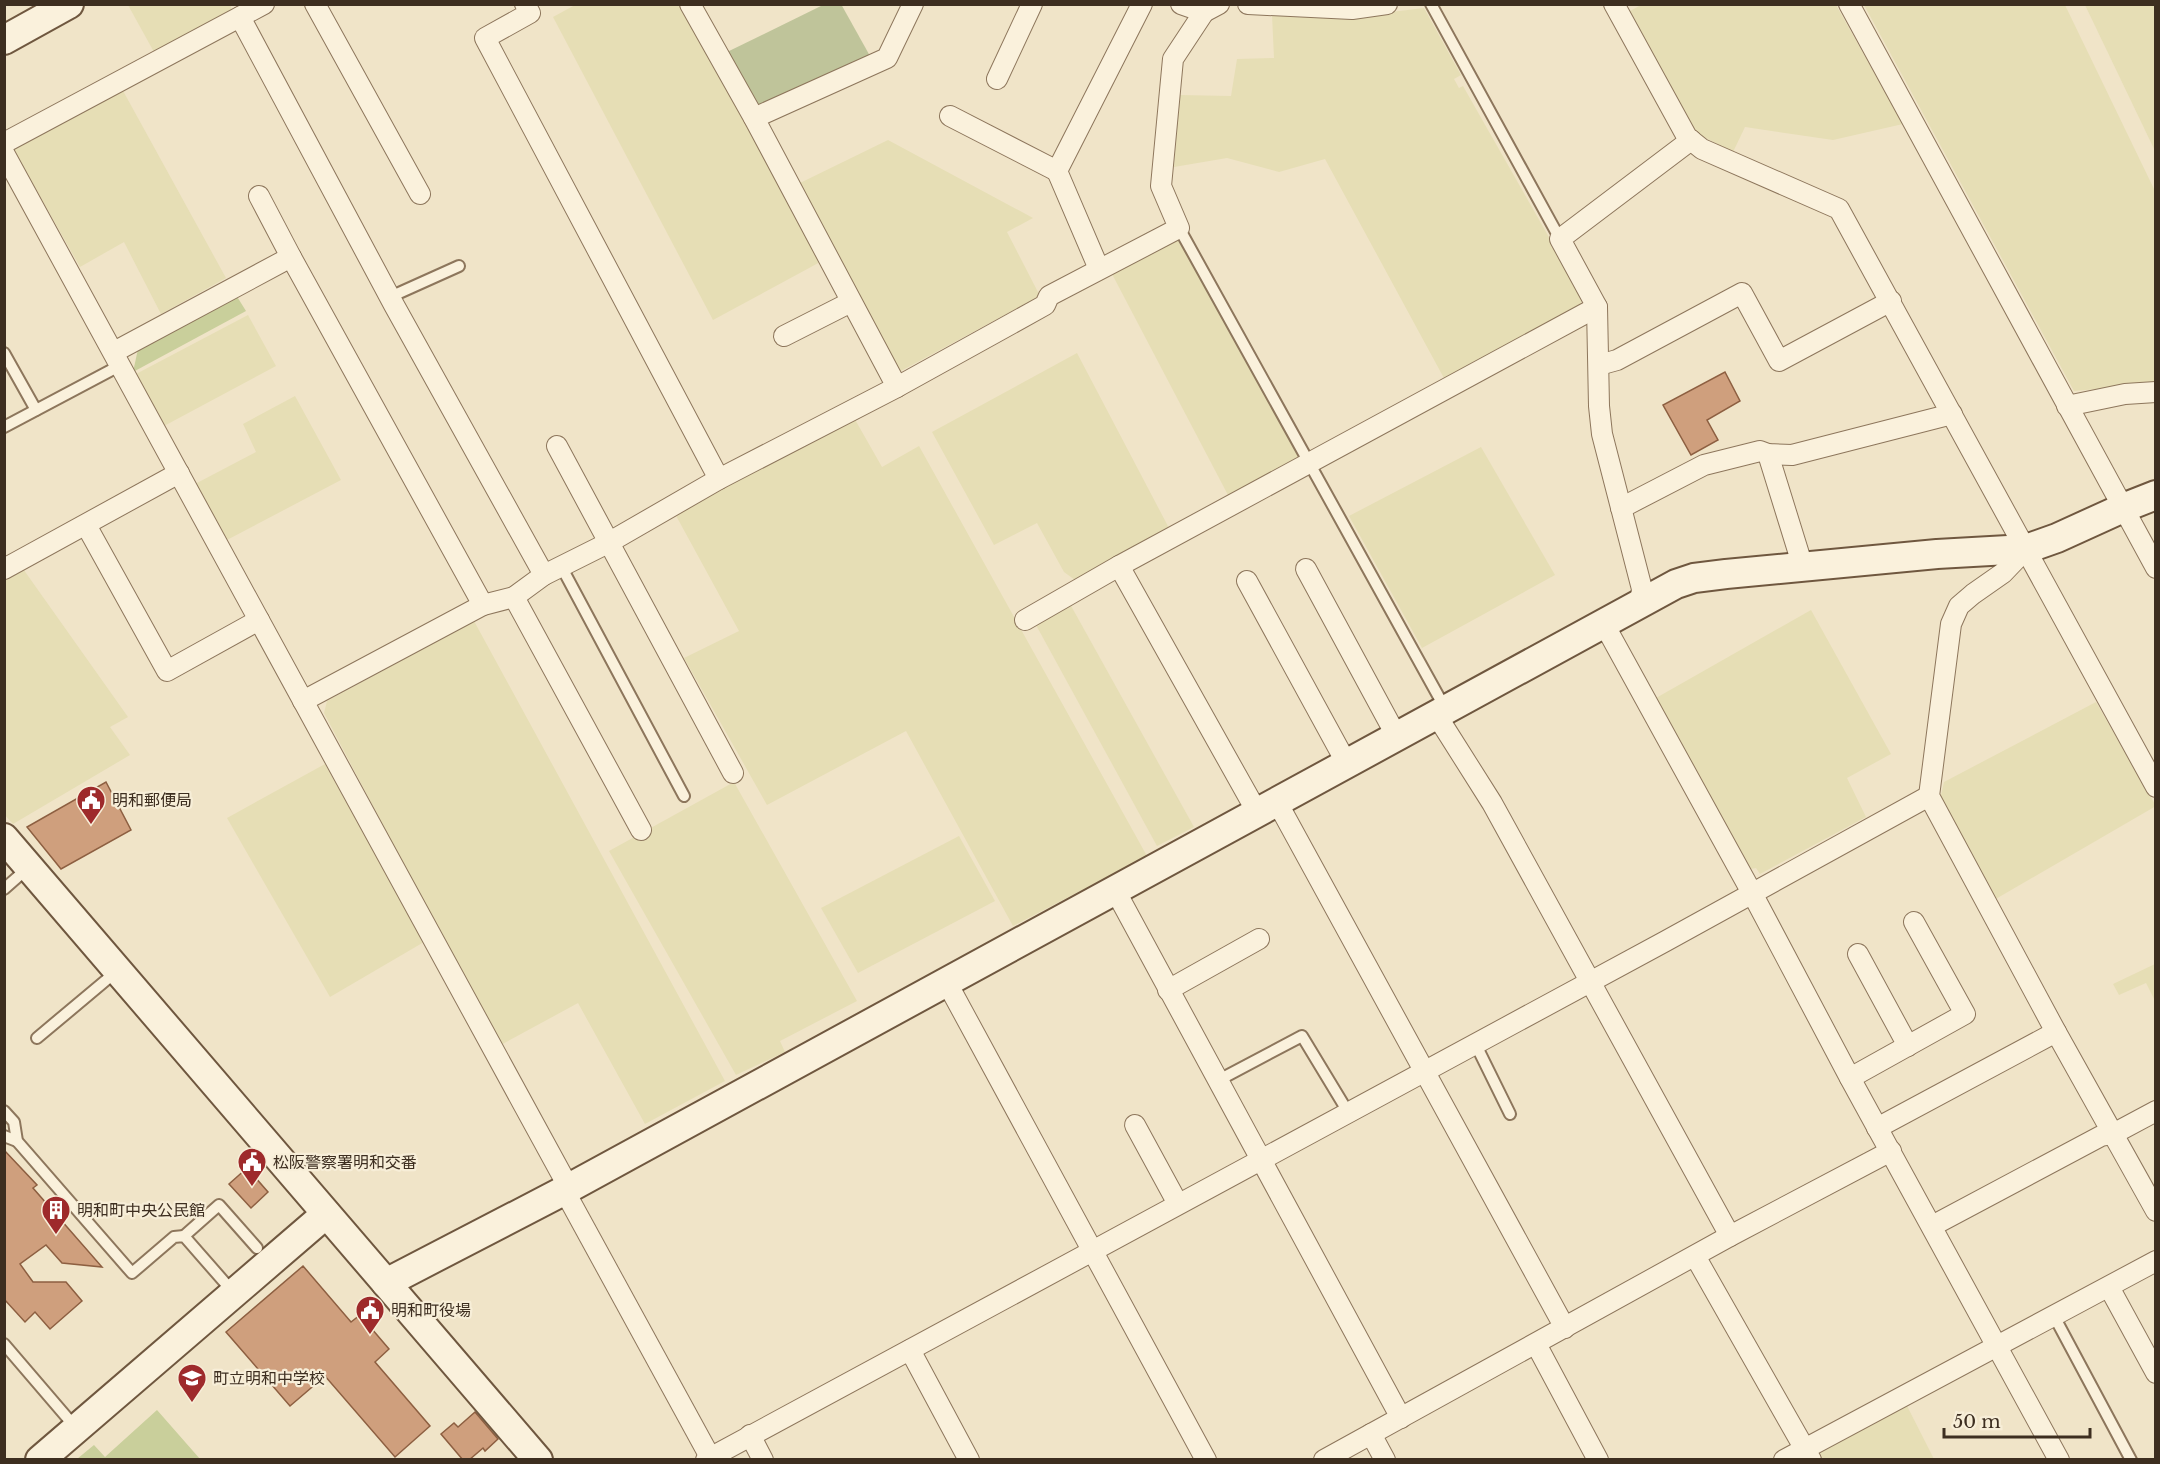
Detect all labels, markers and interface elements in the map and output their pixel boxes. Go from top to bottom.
public building icon: 明和郵便局 [75,784,107,826]
place label: 明和郵便局 [112,790,192,810]
public building icon: 松阪警察署明和交番 [236,1146,268,1188]
place label: 松阪警察署明和交番 [273,1152,417,1172]
building icon: 明和町中央公民館 [40,1194,72,1236]
place label: 明和町中央公民館 [77,1200,205,1220]
public building icon: 明和町役場 [354,1294,386,1336]
place label: 明和町役場 [391,1300,471,1320]
school or university icon: 町立明和中学校 [176,1362,208,1404]
place label: 町立明和中学校 [213,1368,325,1388]
scale bar [1944,1401,2090,1439]
text: 50 m [1953,1411,2001,1433]

